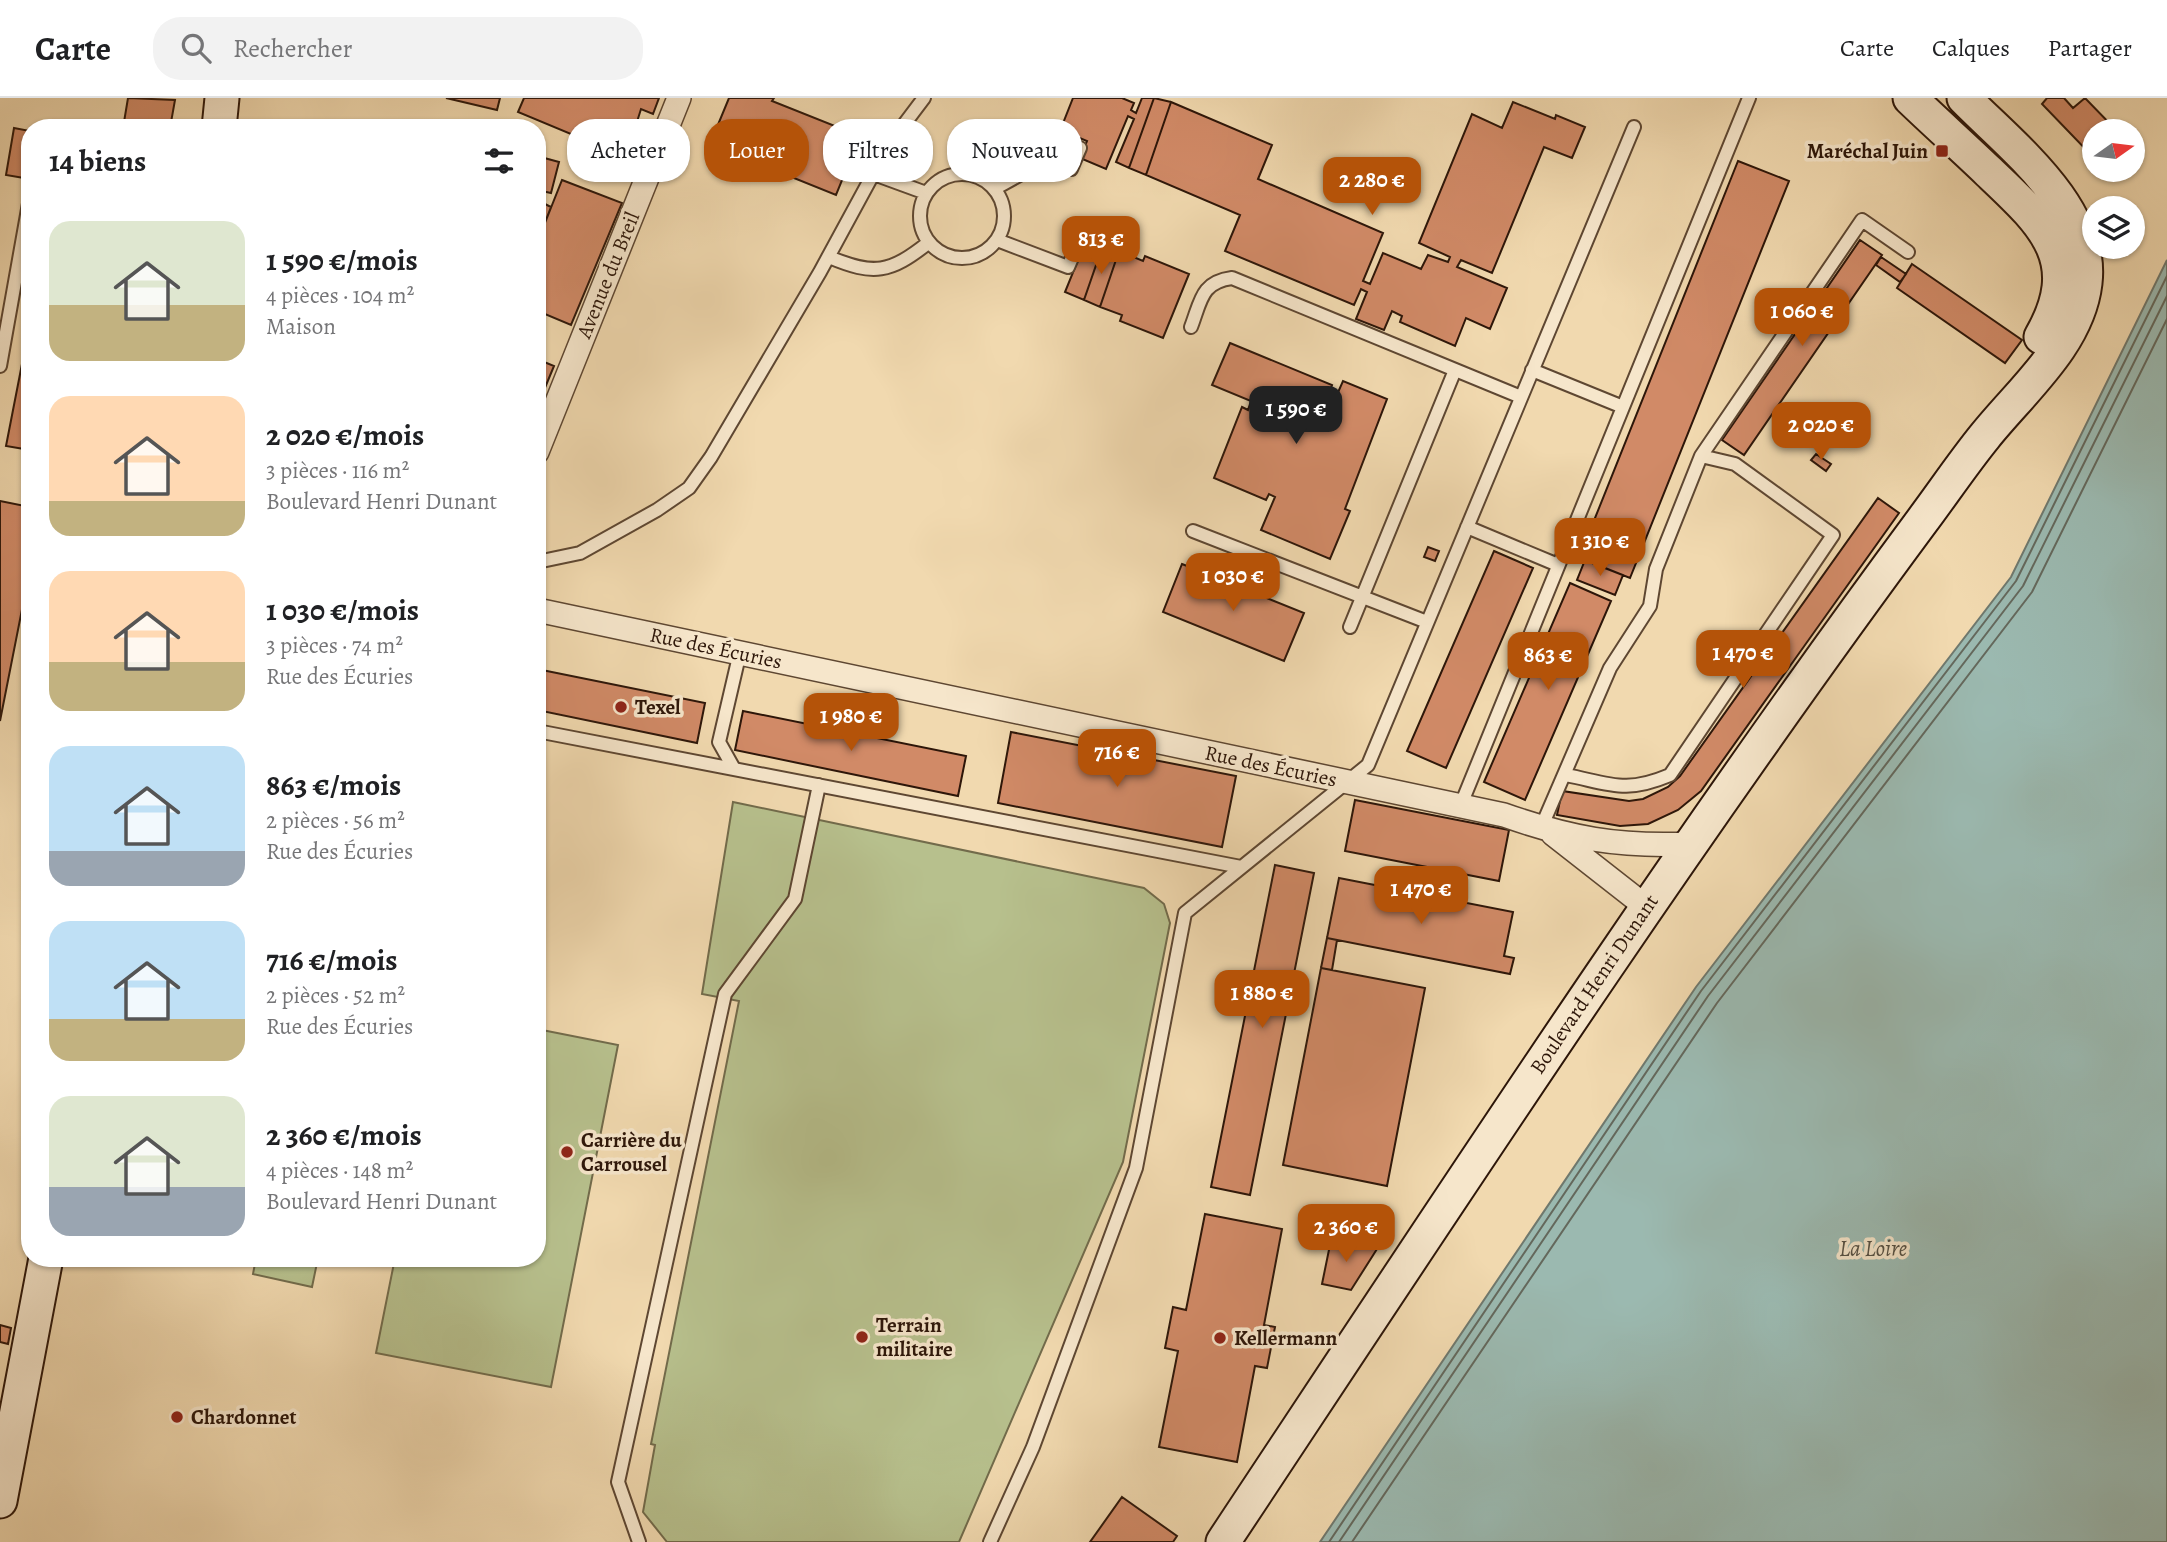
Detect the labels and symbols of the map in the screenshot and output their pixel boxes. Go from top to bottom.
north arrow [2082,119,2146,182]
place label: Maréchal Juin [1807,137,1928,165]
marker: Maréchal Juin [1934,143,1950,159]
pin: 2 280 € [1307,158,1437,217]
street label: Avenue du Breil [570,208,646,343]
pin: 813 € [1052,216,1150,276]
pin: 1 060 € [1737,288,1867,348]
pin: 1 590 € [1231,386,1361,446]
pin: 2 020 € [1756,402,1886,462]
pin: 1 310 € [1535,518,1665,578]
pin: 1 030 € [1168,554,1298,613]
street label: Rue des Écuries [647,620,785,676]
pin: 1 470 € [1678,630,1808,690]
pin: 863 € [1499,632,1597,692]
place label: Texel [635,693,681,721]
pin: 1 980 € [786,694,916,753]
marker: Texel [613,699,629,715]
pin: 716 € [1068,730,1166,789]
street label: Rue des Écuries [1202,738,1340,794]
pin: 1 470 € [1356,866,1486,926]
street label: Boulevard Henri Dunant [1523,889,1665,1079]
pin: 1 880 € [1197,970,1327,1030]
place label: Carrière du Carrousel [581,1126,682,1178]
marker: Carrière du Carrousel [559,1144,575,1160]
pin: 2 360 € [1281,1204,1411,1264]
water label: La Loire [1839,1233,1907,1264]
place label: Terrain militaire [876,1311,953,1363]
place label: Kellermann [1234,1324,1338,1352]
marker: Terrain militaire [854,1329,870,1345]
marker: Kellermann [1212,1330,1228,1346]
place label: Chardonnet [191,1403,296,1431]
marker: Chardonnet [169,1409,185,1425]

